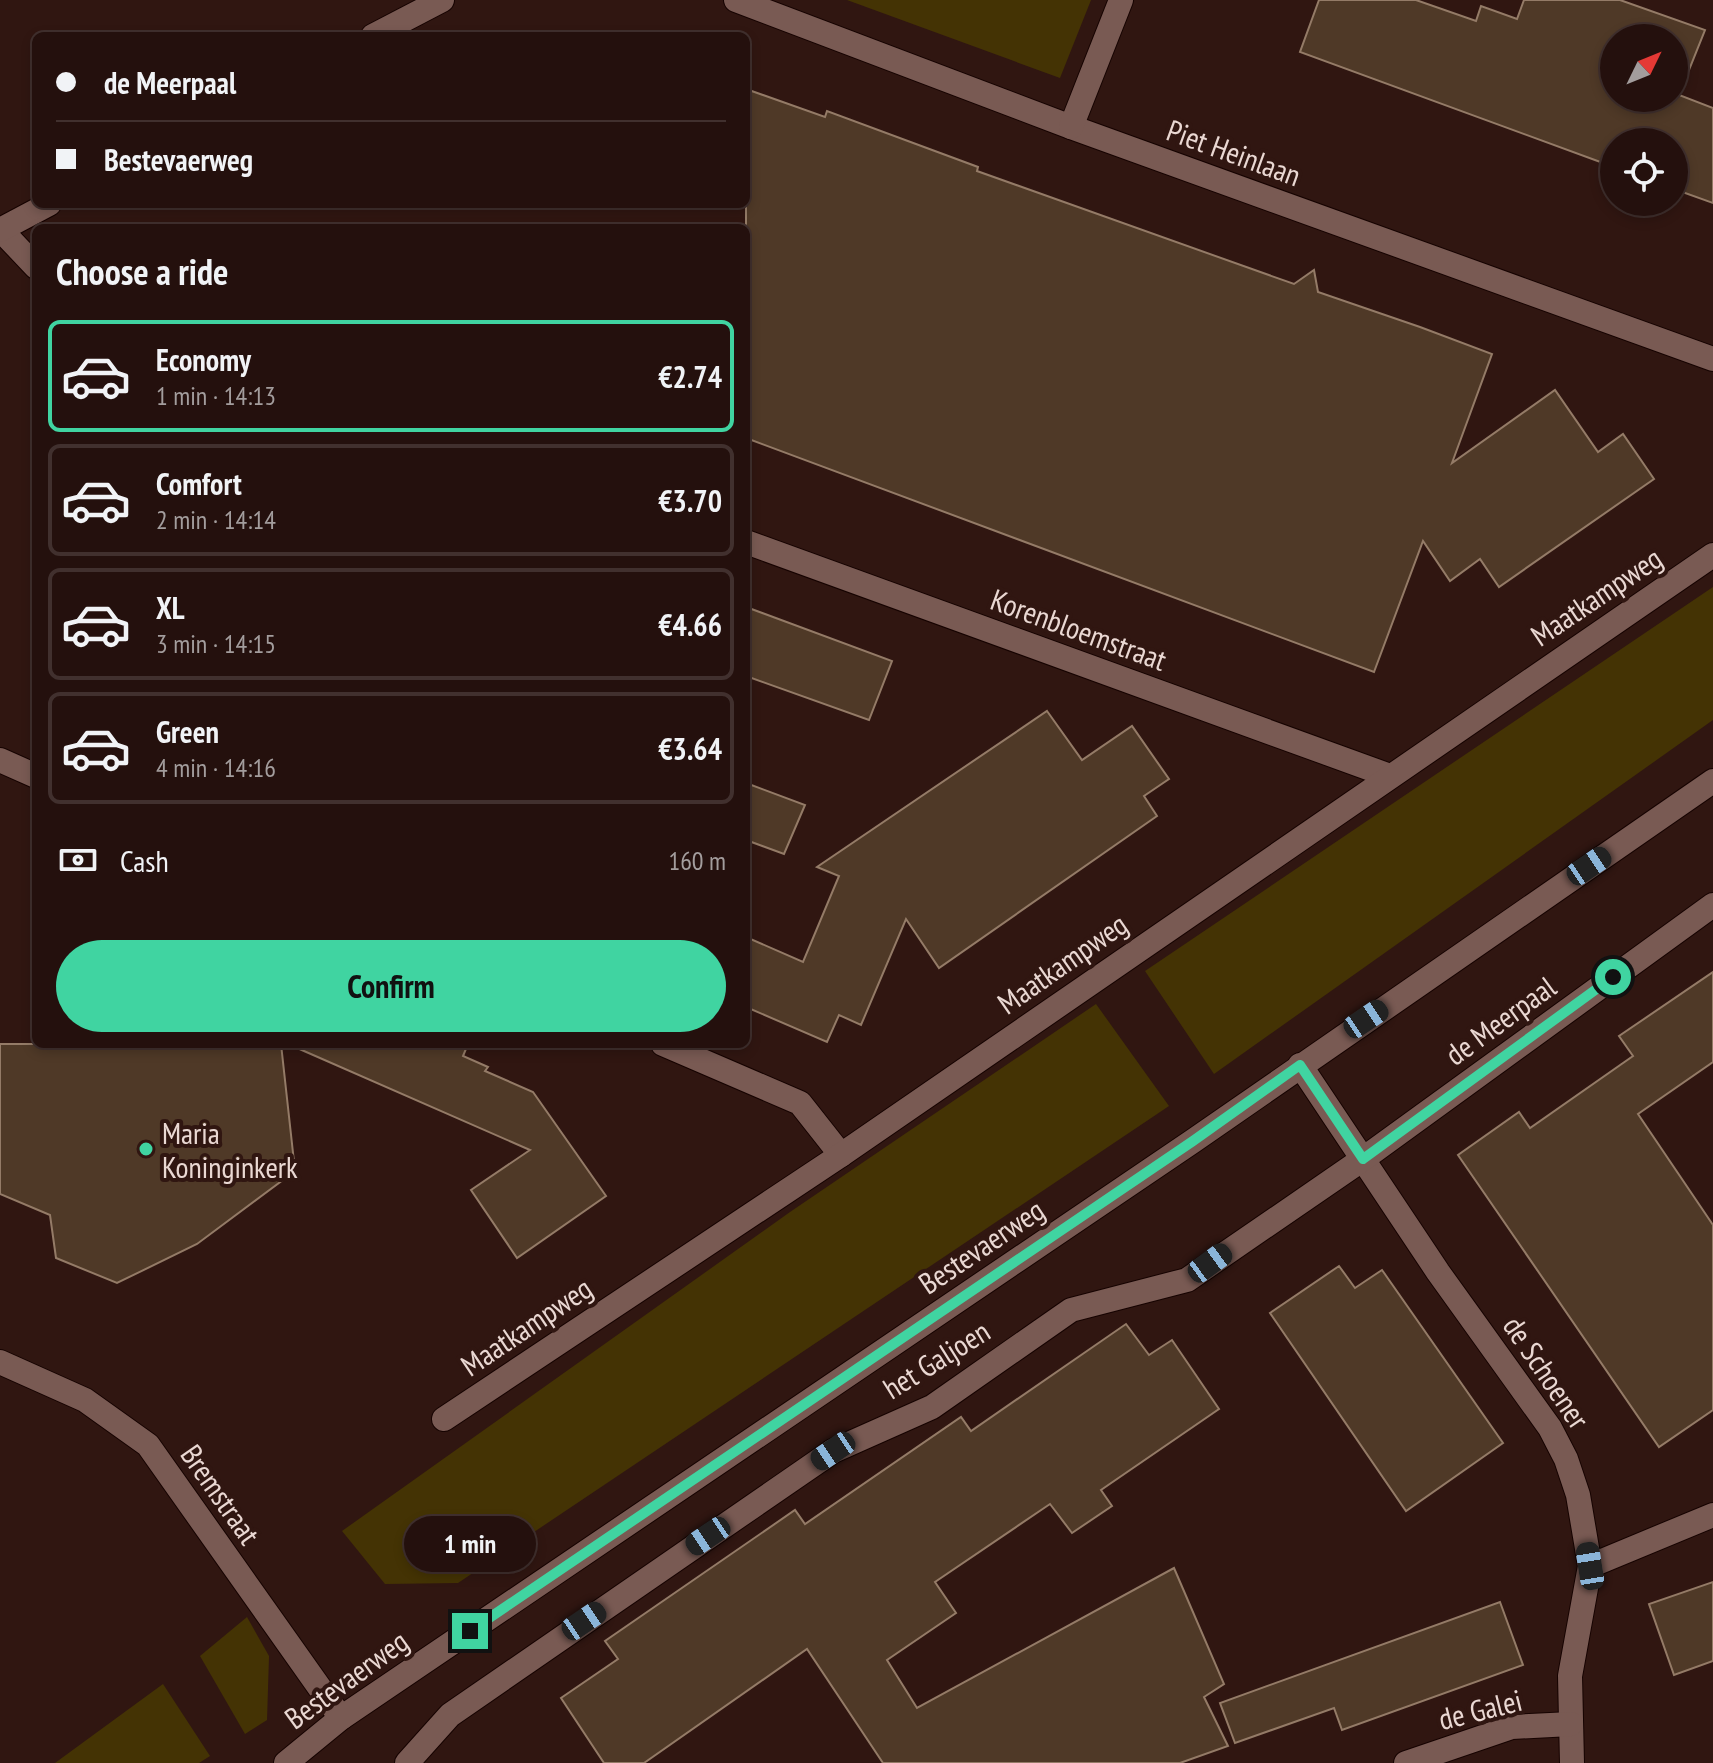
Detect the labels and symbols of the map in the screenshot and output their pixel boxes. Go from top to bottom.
north arrow [1600,24,1688,112]
street label: Piet Heinlaan [1162,110,1306,194]
street label: Maatkampweg [1523,538,1669,654]
street label: Korenbloemstraat [986,579,1173,679]
car [1562,843,1616,889]
street label: Maatkampweg [989,904,1135,1022]
route start [1595,959,1631,995]
street label: de Meerpaal [1437,967,1563,1073]
car [1339,996,1393,1042]
place label: Maria Koninginkerk [162,1113,298,1186]
marker: Maria Koninginkerk [137,1140,155,1158]
street label: Bestevaerweg [911,1190,1051,1302]
car [1184,1239,1236,1287]
street label: Maatkampweg [453,1268,599,1384]
street label: de Schoener [1495,1308,1599,1436]
street label: het Galjoen [875,1311,997,1407]
car [806,1428,860,1474]
street label: Bremstraat [173,1436,270,1552]
car [681,1513,735,1559]
callout: 1 min [404,1515,536,1571]
car [1574,1540,1606,1592]
car [557,1598,611,1644]
route end [452,1613,488,1649]
street label: Bestevaerweg [277,1621,415,1737]
street label: de Galei [1434,1680,1526,1738]

